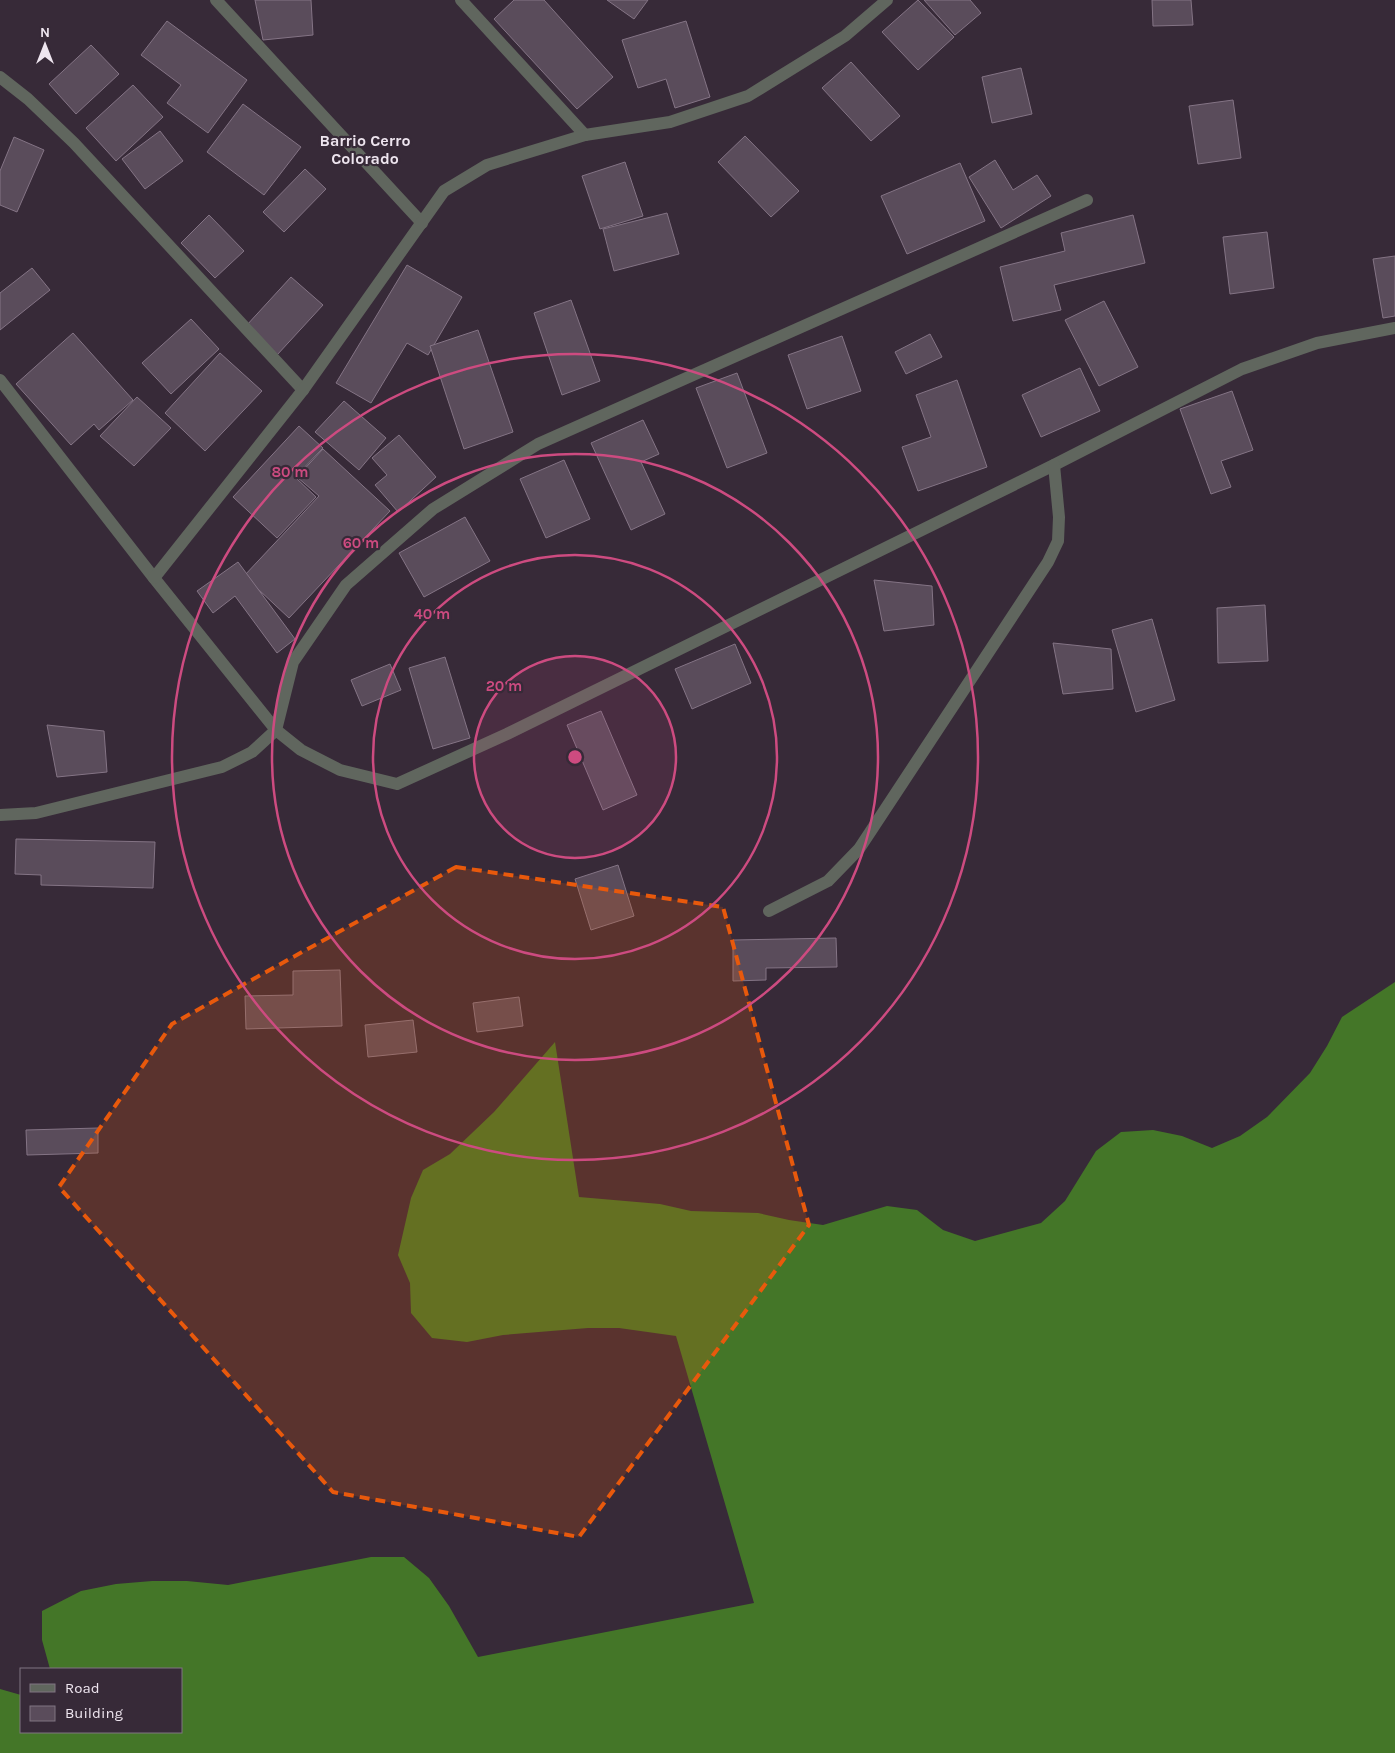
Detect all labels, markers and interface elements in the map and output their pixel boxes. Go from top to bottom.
north arrow [20,20,70,70]
text: N [40,24,50,41]
district label: Barrio Cerro Colorado [320,131,410,168]
text: 80 m [271,463,309,481]
text: 60 m [343,534,379,552]
text: 40 m [414,605,450,623]
text: 20 m [486,677,522,695]
centre of rings [566,748,584,766]
legend [20,1668,182,1733]
text: Road [65,1679,100,1697]
text: Building [65,1704,123,1722]

